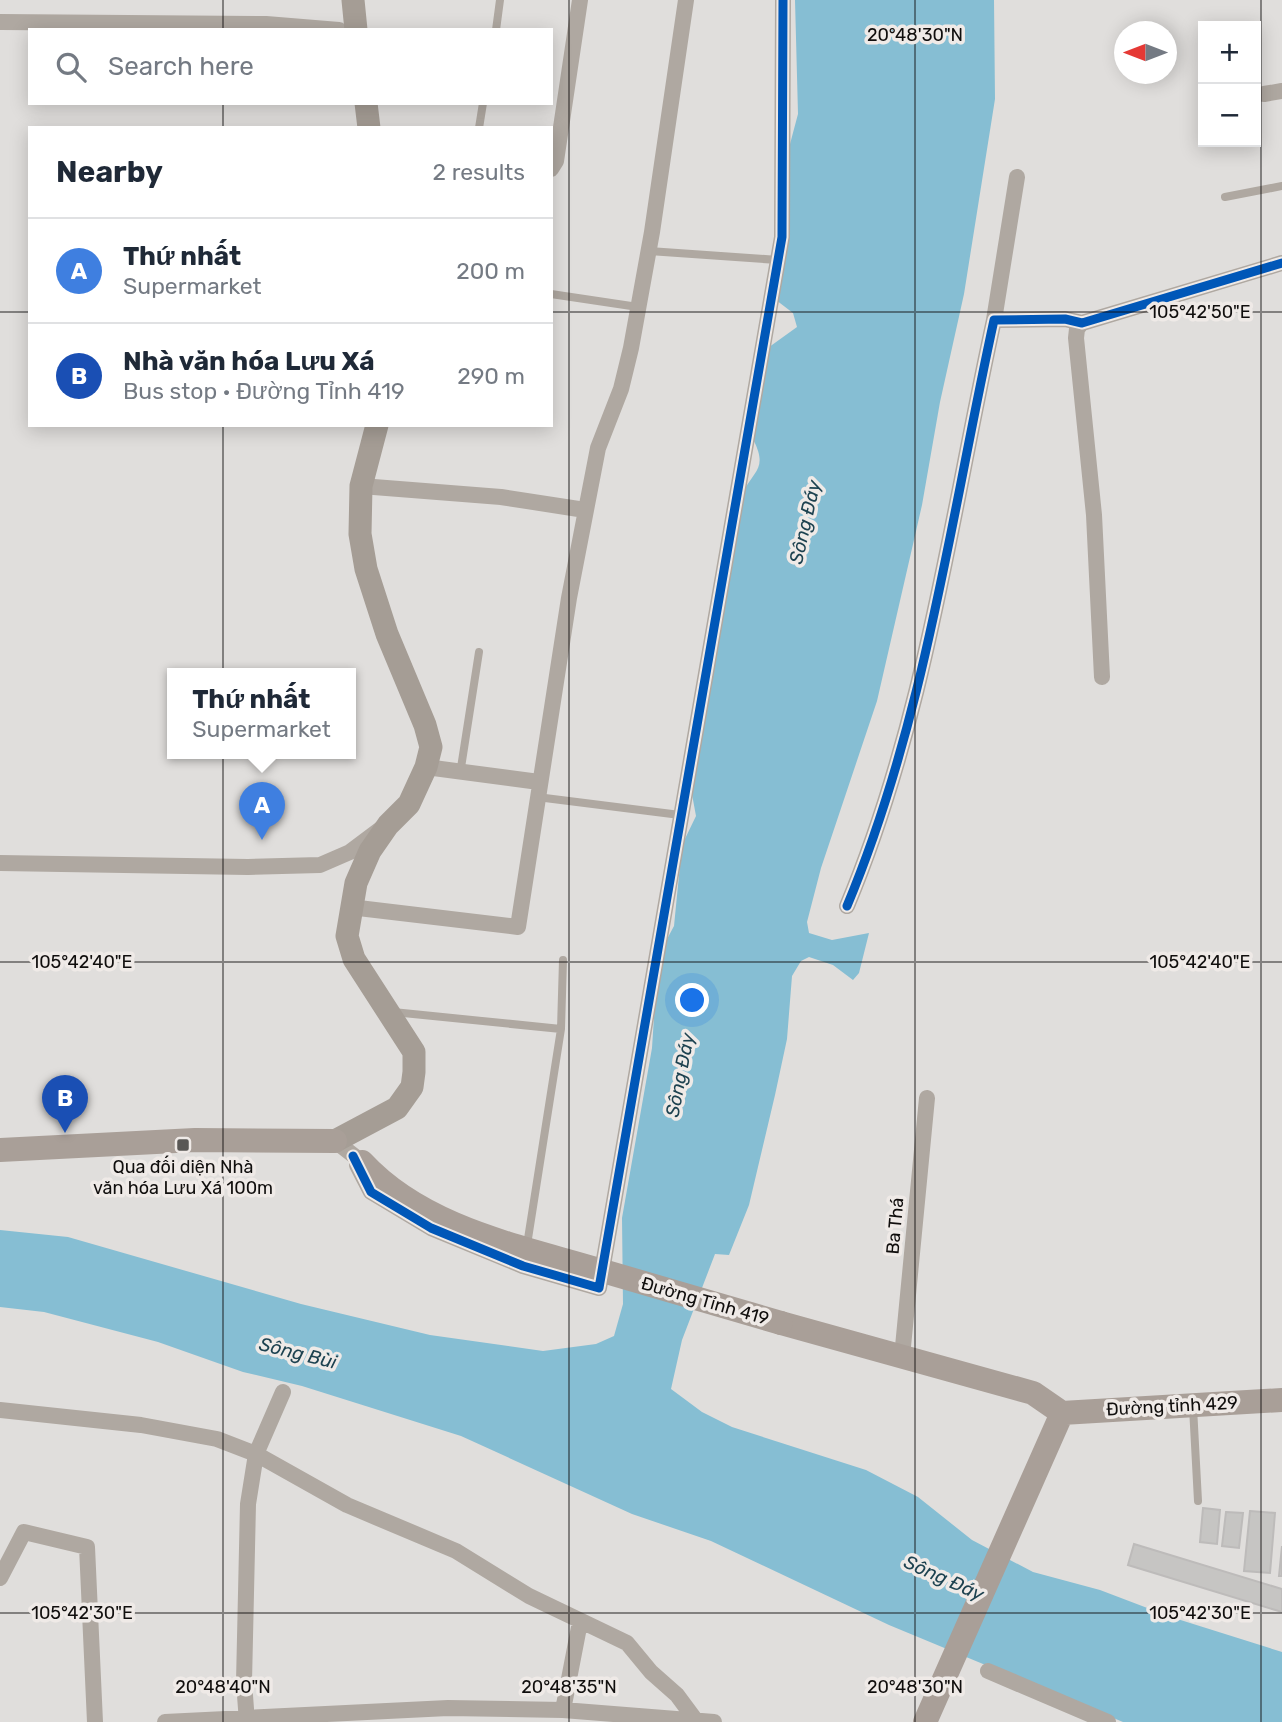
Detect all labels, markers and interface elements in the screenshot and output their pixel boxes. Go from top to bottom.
north arrow [1114,21,1177,84]
map controls [1198,21,1261,147]
button: + [1198,21,1261,84]
text: 20°48'30"N [867,24,963,46]
search box [28,28,553,105]
icon: search [52,48,90,86]
text: Search here [108,51,254,82]
button: − [1198,84,1261,147]
text: Nearby [56,154,163,190]
text: 2 results [433,158,525,186]
text: Thứ nhất [123,241,241,272]
text: A [71,257,87,285]
text: 200 m [456,257,525,285]
text: Supermarket [123,272,261,300]
text: 105°42'50"E [1149,301,1251,323]
text: Nhà văn hóa Lưu Xá [123,346,375,377]
text: B [71,362,87,390]
text: 290 m [457,362,525,390]
text: Bus stop · Đường Tỉnh 419 [123,377,405,405]
water label: Sông Đáy [784,477,826,566]
popup [167,668,356,759]
text: Thứ nhất [192,684,311,715]
text: Supermarket [192,715,331,743]
pin: A [239,782,285,840]
text: 105°42'40"E [31,951,133,973]
text: 105°42'40"E [1149,951,1251,973]
your location [675,983,709,1017]
water label: Sông Đáy [661,1031,699,1119]
pin: B [42,1075,88,1133]
marker: Qua đối diện Nhà văn hóa Lưu Xá 100m [175,1137,191,1153]
place label: Qua đối diện Nhà văn hóa Lưu Xá 100m [93,1155,273,1199]
street label: Ba Thá [882,1197,908,1255]
street label: Đường Tỉnh 419 [639,1272,771,1330]
water label: Sông Bùi [257,1332,339,1374]
street label: Đường tỉnh 429 [1106,1392,1238,1420]
water label: Sông Đáy [900,1550,988,1606]
text: 105°42'30"E [31,1602,133,1624]
text: 105°42'30"E [1149,1602,1251,1624]
text: 20°48'40"N [175,1676,271,1698]
text: 20°48'35"N [521,1676,617,1698]
text: 20°48'30"N [867,1676,963,1698]

